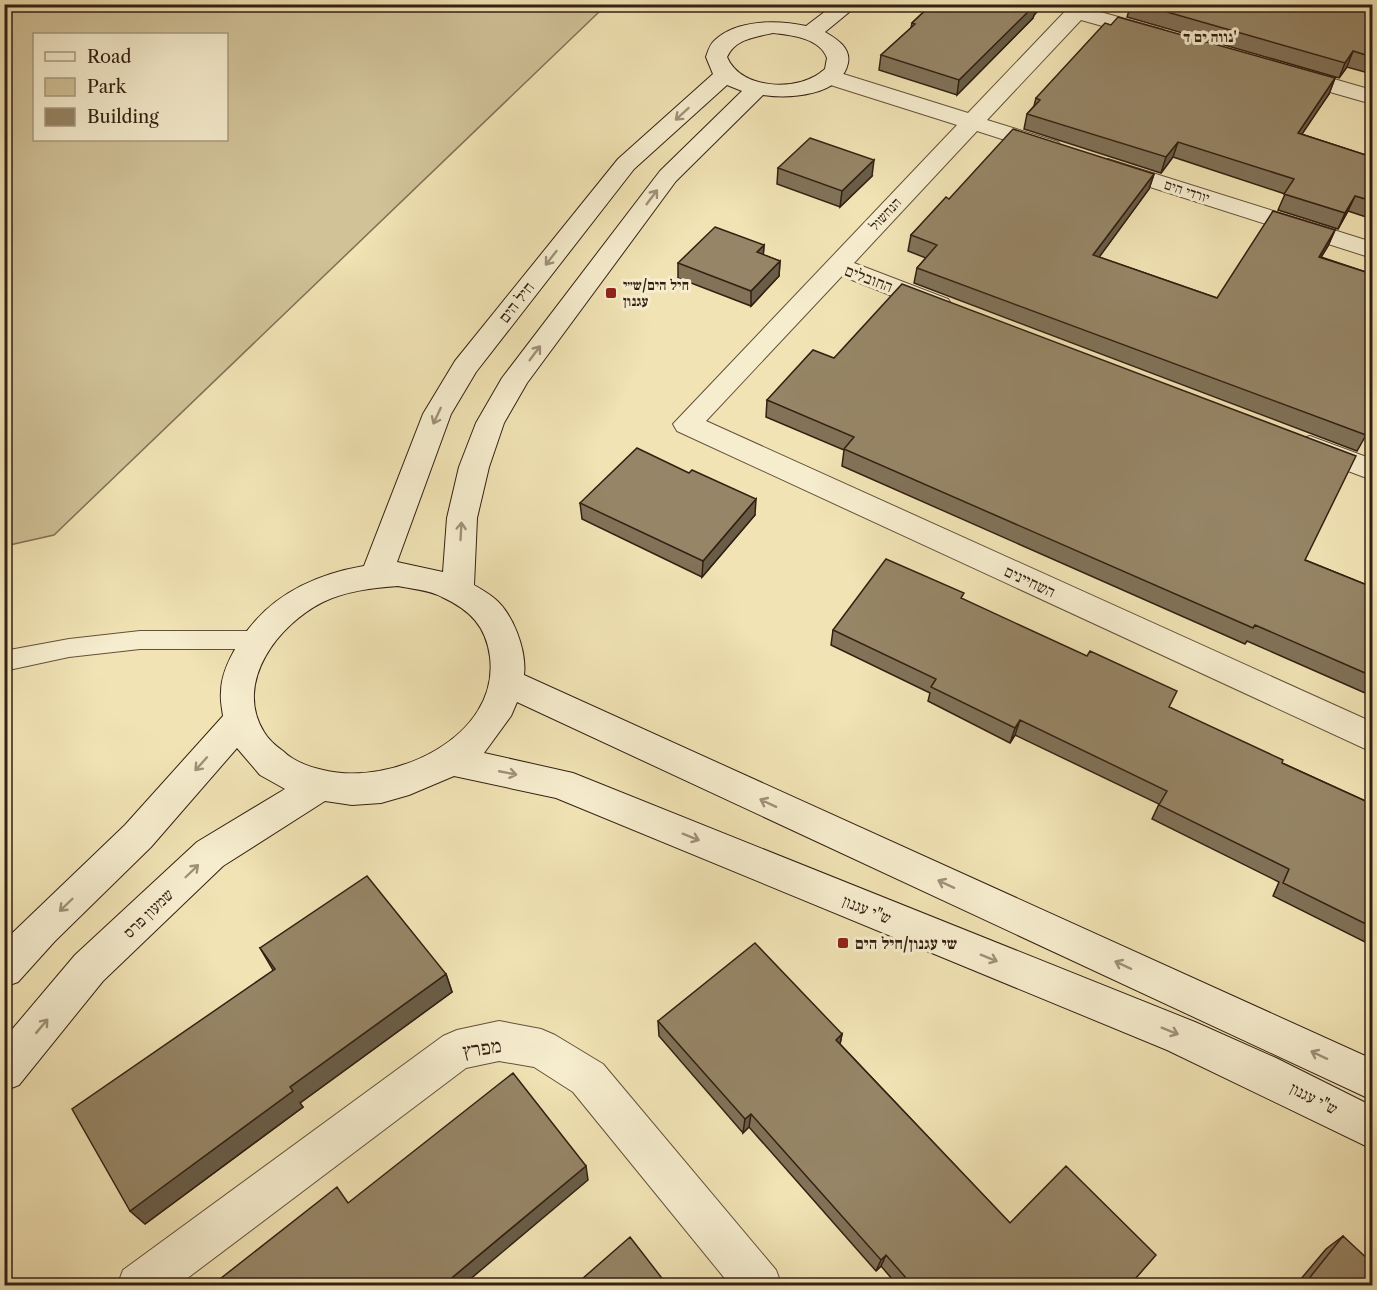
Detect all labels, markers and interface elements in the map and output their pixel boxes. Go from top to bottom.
district label: נווה ים ד' [1183,27,1237,46]
legend [33,33,228,141]
text: Road [87,46,132,68]
text: Park [87,76,128,98]
text: Building [87,106,159,128]
one-way arrow [674,107,689,121]
street label: יורדי הים [1162,175,1212,207]
one-way arrow [645,189,658,205]
street label: הנחשול [865,194,905,234]
one-way arrow [545,250,558,266]
street label: החובלים [842,260,896,296]
place label: חיל הים/ש״י עגנון [623,276,689,310]
street label: חיל הים [494,277,538,327]
marker: חיל הים/ש״י עגנון [604,286,618,300]
one-way arrow [528,345,541,361]
one-way arrow [431,406,443,424]
one-way arrow [456,521,467,541]
street label: השחיינים [1001,561,1059,601]
one-way arrow [194,756,208,771]
one-way arrow [498,768,517,779]
one-way arrow [760,797,778,809]
one-way arrow [682,833,700,844]
one-way arrow [184,863,199,878]
one-way arrow [937,878,955,890]
street label: שמעון פרס [119,884,177,942]
street label: ש"י עגנון [840,890,894,928]
one-way arrow [59,897,74,912]
place label: שי עגנון/חיל הים [855,933,957,953]
marker: שי עגנון/חיל הים [836,936,850,950]
one-way arrow [979,953,998,964]
one-way arrow [1114,959,1132,971]
one-way arrow [35,1018,48,1034]
one-way arrow [1160,1026,1178,1037]
street label: מפרץ [461,1033,503,1063]
one-way arrow [1311,1049,1329,1061]
street label: ש"י עגנון [1287,1078,1341,1119]

